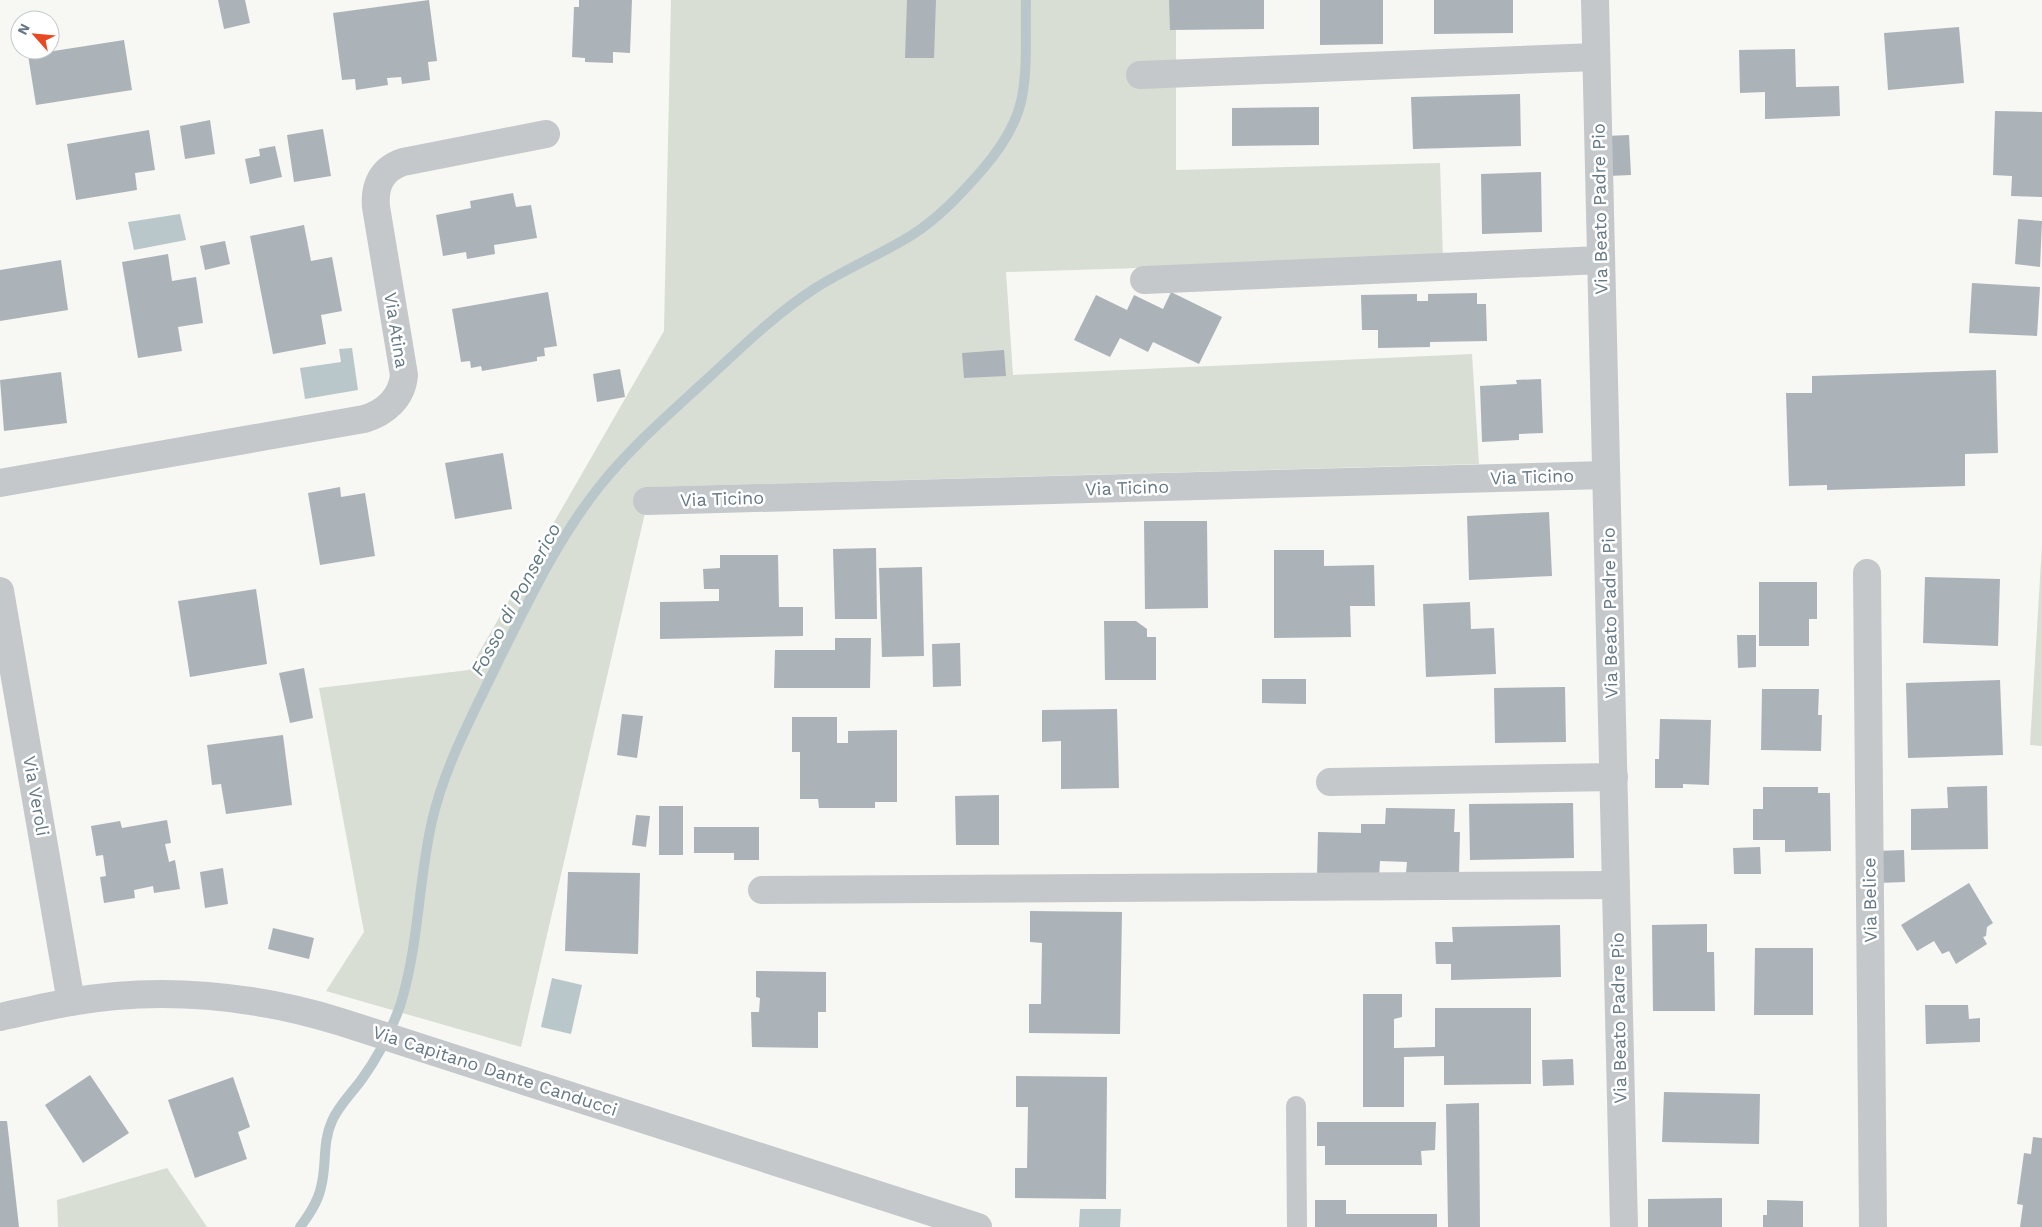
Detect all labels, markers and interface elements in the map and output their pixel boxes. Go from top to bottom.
north arrow [10,10,60,60]
text: N [14,21,33,37]
street label: Via Beato Padre Pio [1588,123,1611,295]
street label: Via Atina [380,290,413,369]
street label: Via Ticino [1490,465,1574,488]
street label: Via Ticino [1085,476,1169,499]
street label: Via Ticino [680,487,764,510]
water label: Fosso di Ponserico [465,519,565,679]
street label: Via Beato Padre Pio [1598,527,1621,699]
street label: Via Veroli [19,754,54,838]
street label: Via Belice [1858,857,1881,943]
street label: Via Beato Padre Pio [1607,932,1630,1104]
street label: Via Capitano Dante Canducci [370,1021,620,1120]

